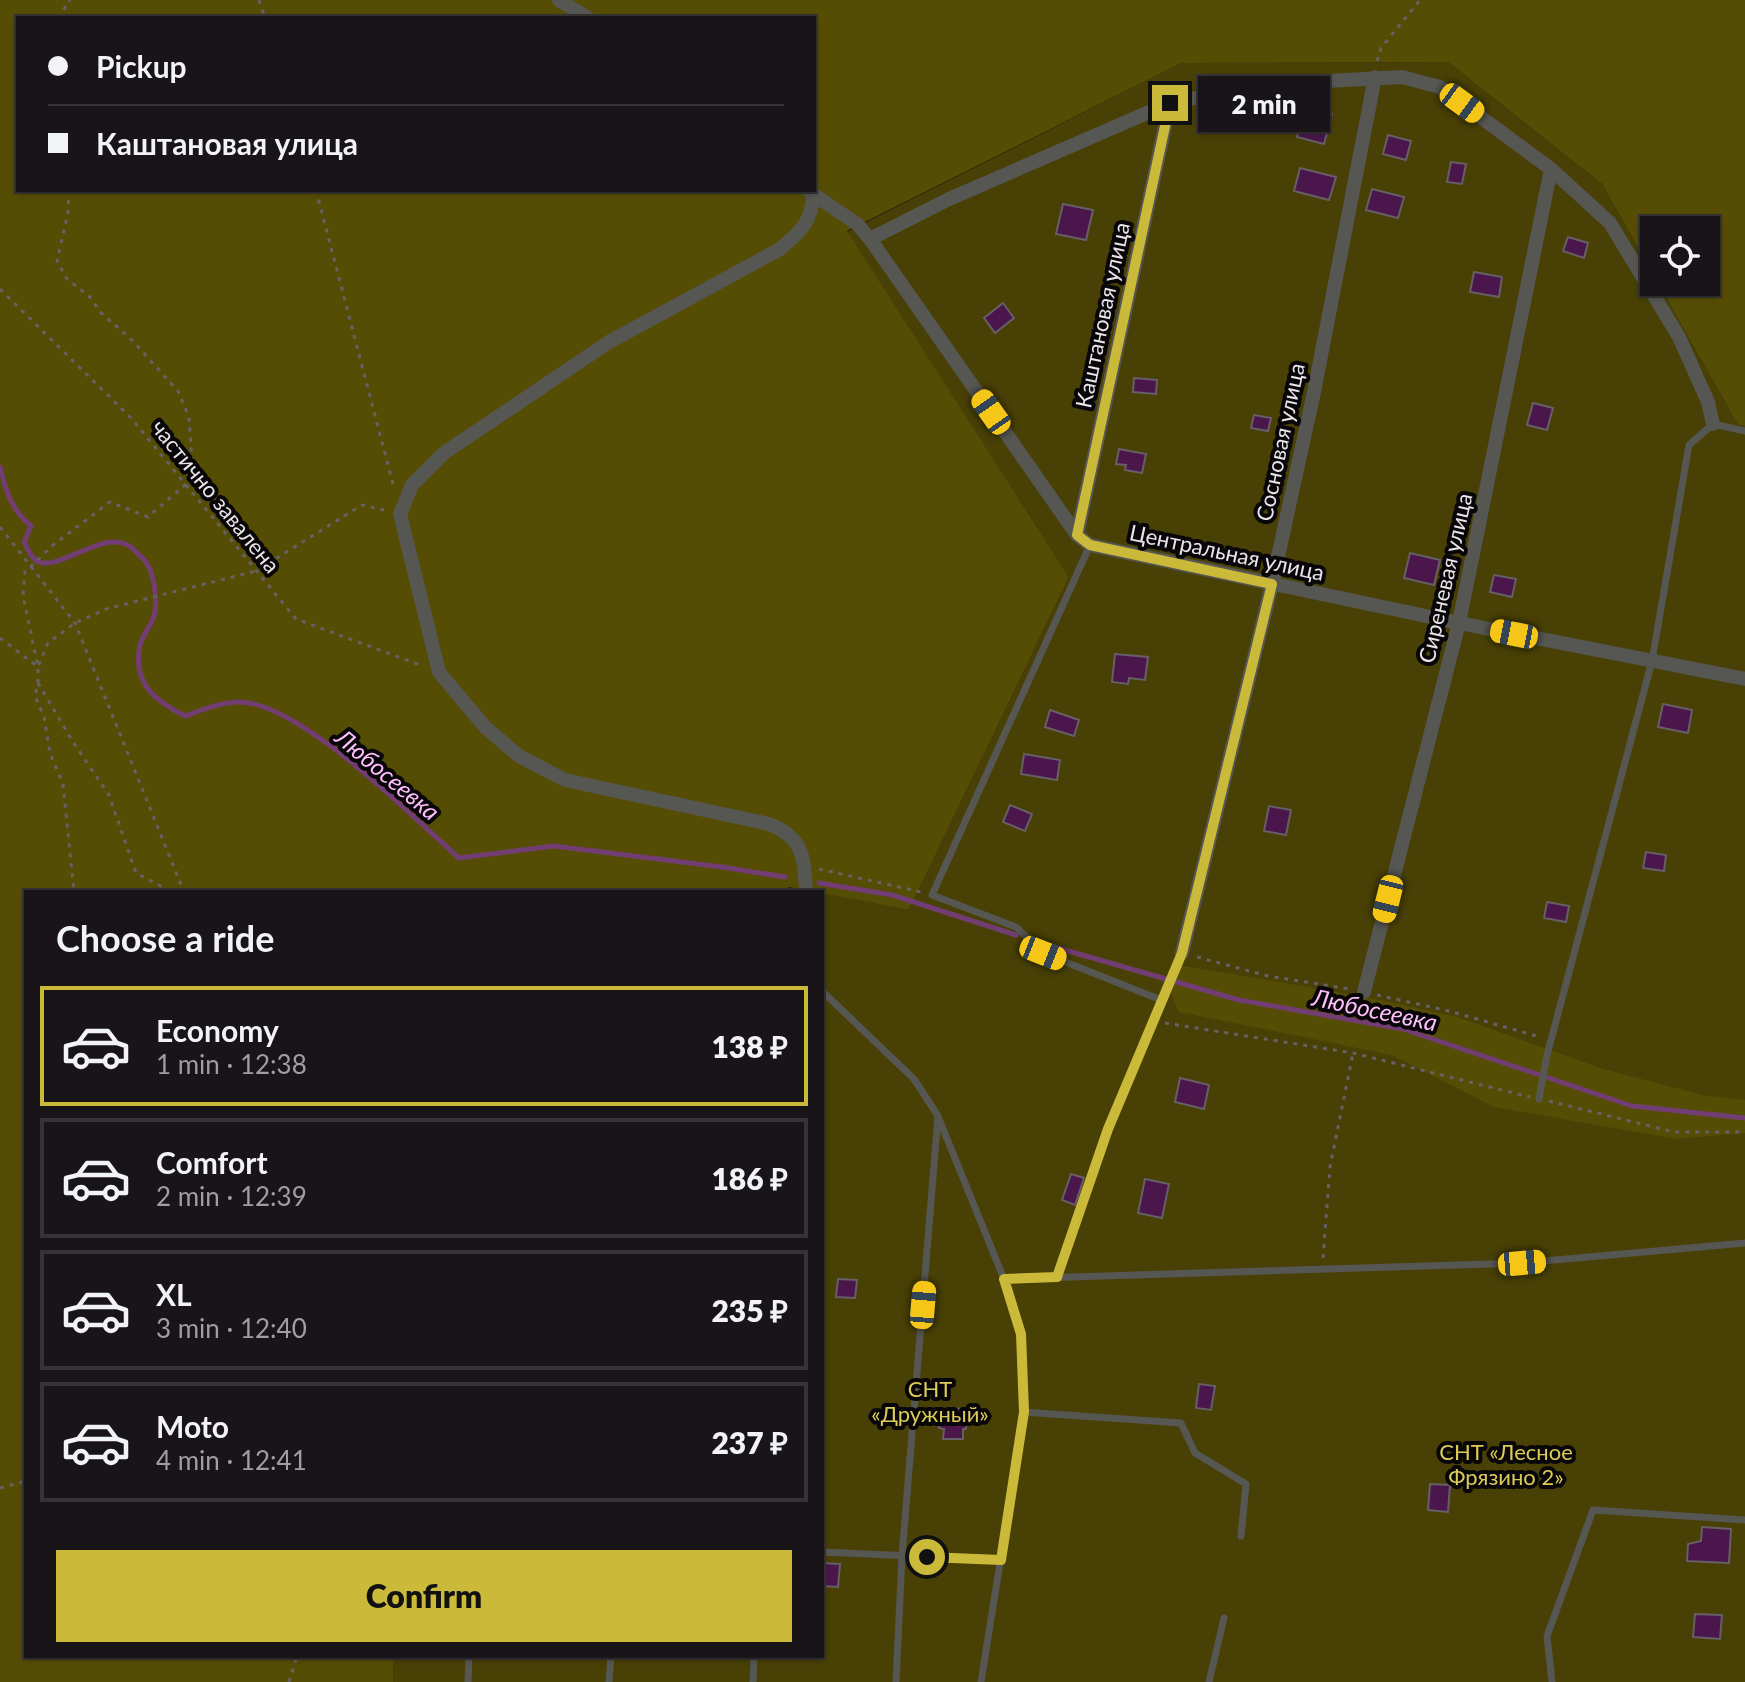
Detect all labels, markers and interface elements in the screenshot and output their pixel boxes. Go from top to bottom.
text: Pickup [96,48,187,84]
callout: 2 min [1198,75,1330,131]
car [1436,79,1488,127]
route end [1152,85,1188,121]
text: 2 min [1232,88,1296,120]
text: Каштановая улица [96,125,358,161]
map controls [1640,216,1720,296]
button: locate [1640,216,1720,296]
street label: Каштановая улица [1069,220,1135,410]
street label: Сосновая улица [1250,361,1310,523]
car [967,385,1015,439]
street label: частично завалена [146,414,286,578]
street label: Сиреневая улица [1412,490,1478,666]
street label: Центральная улица [1127,518,1327,586]
car [1488,618,1540,650]
water label: Любосеевка [329,722,446,826]
car [1371,873,1405,925]
text: Choose a ride [56,916,275,960]
car [1016,933,1070,973]
water label: Любосеевка [1309,981,1440,1036]
icon: car [60,1010,132,1082]
text: Economy [156,1012,279,1048]
text: 138 ₽ [711,1028,788,1064]
text: 1 min · 12:38 [156,1048,307,1080]
icon: car [60,1142,132,1214]
text: Comfort [156,1144,268,1180]
text: 186 ₽ [711,1160,788,1196]
text: 2 min · 12:39 [156,1180,307,1212]
car [1497,1249,1547,1277]
icon: car [60,1274,132,1346]
text: XL [156,1276,192,1312]
car [909,1280,937,1330]
text: 235 ₽ [711,1292,788,1328]
text: 3 min · 12:40 [156,1312,307,1344]
park label: СНТ «Дружный» [871,1375,989,1427]
icon: car [60,1406,132,1478]
text: Moto [156,1408,229,1444]
text: 237 ₽ [711,1424,788,1460]
park label: СНТ «Лесное Фрязино 2» [1439,1438,1573,1490]
text: 4 min · 12:41 [156,1444,307,1476]
route start [909,1539,945,1575]
button: Confirm [56,1550,792,1642]

